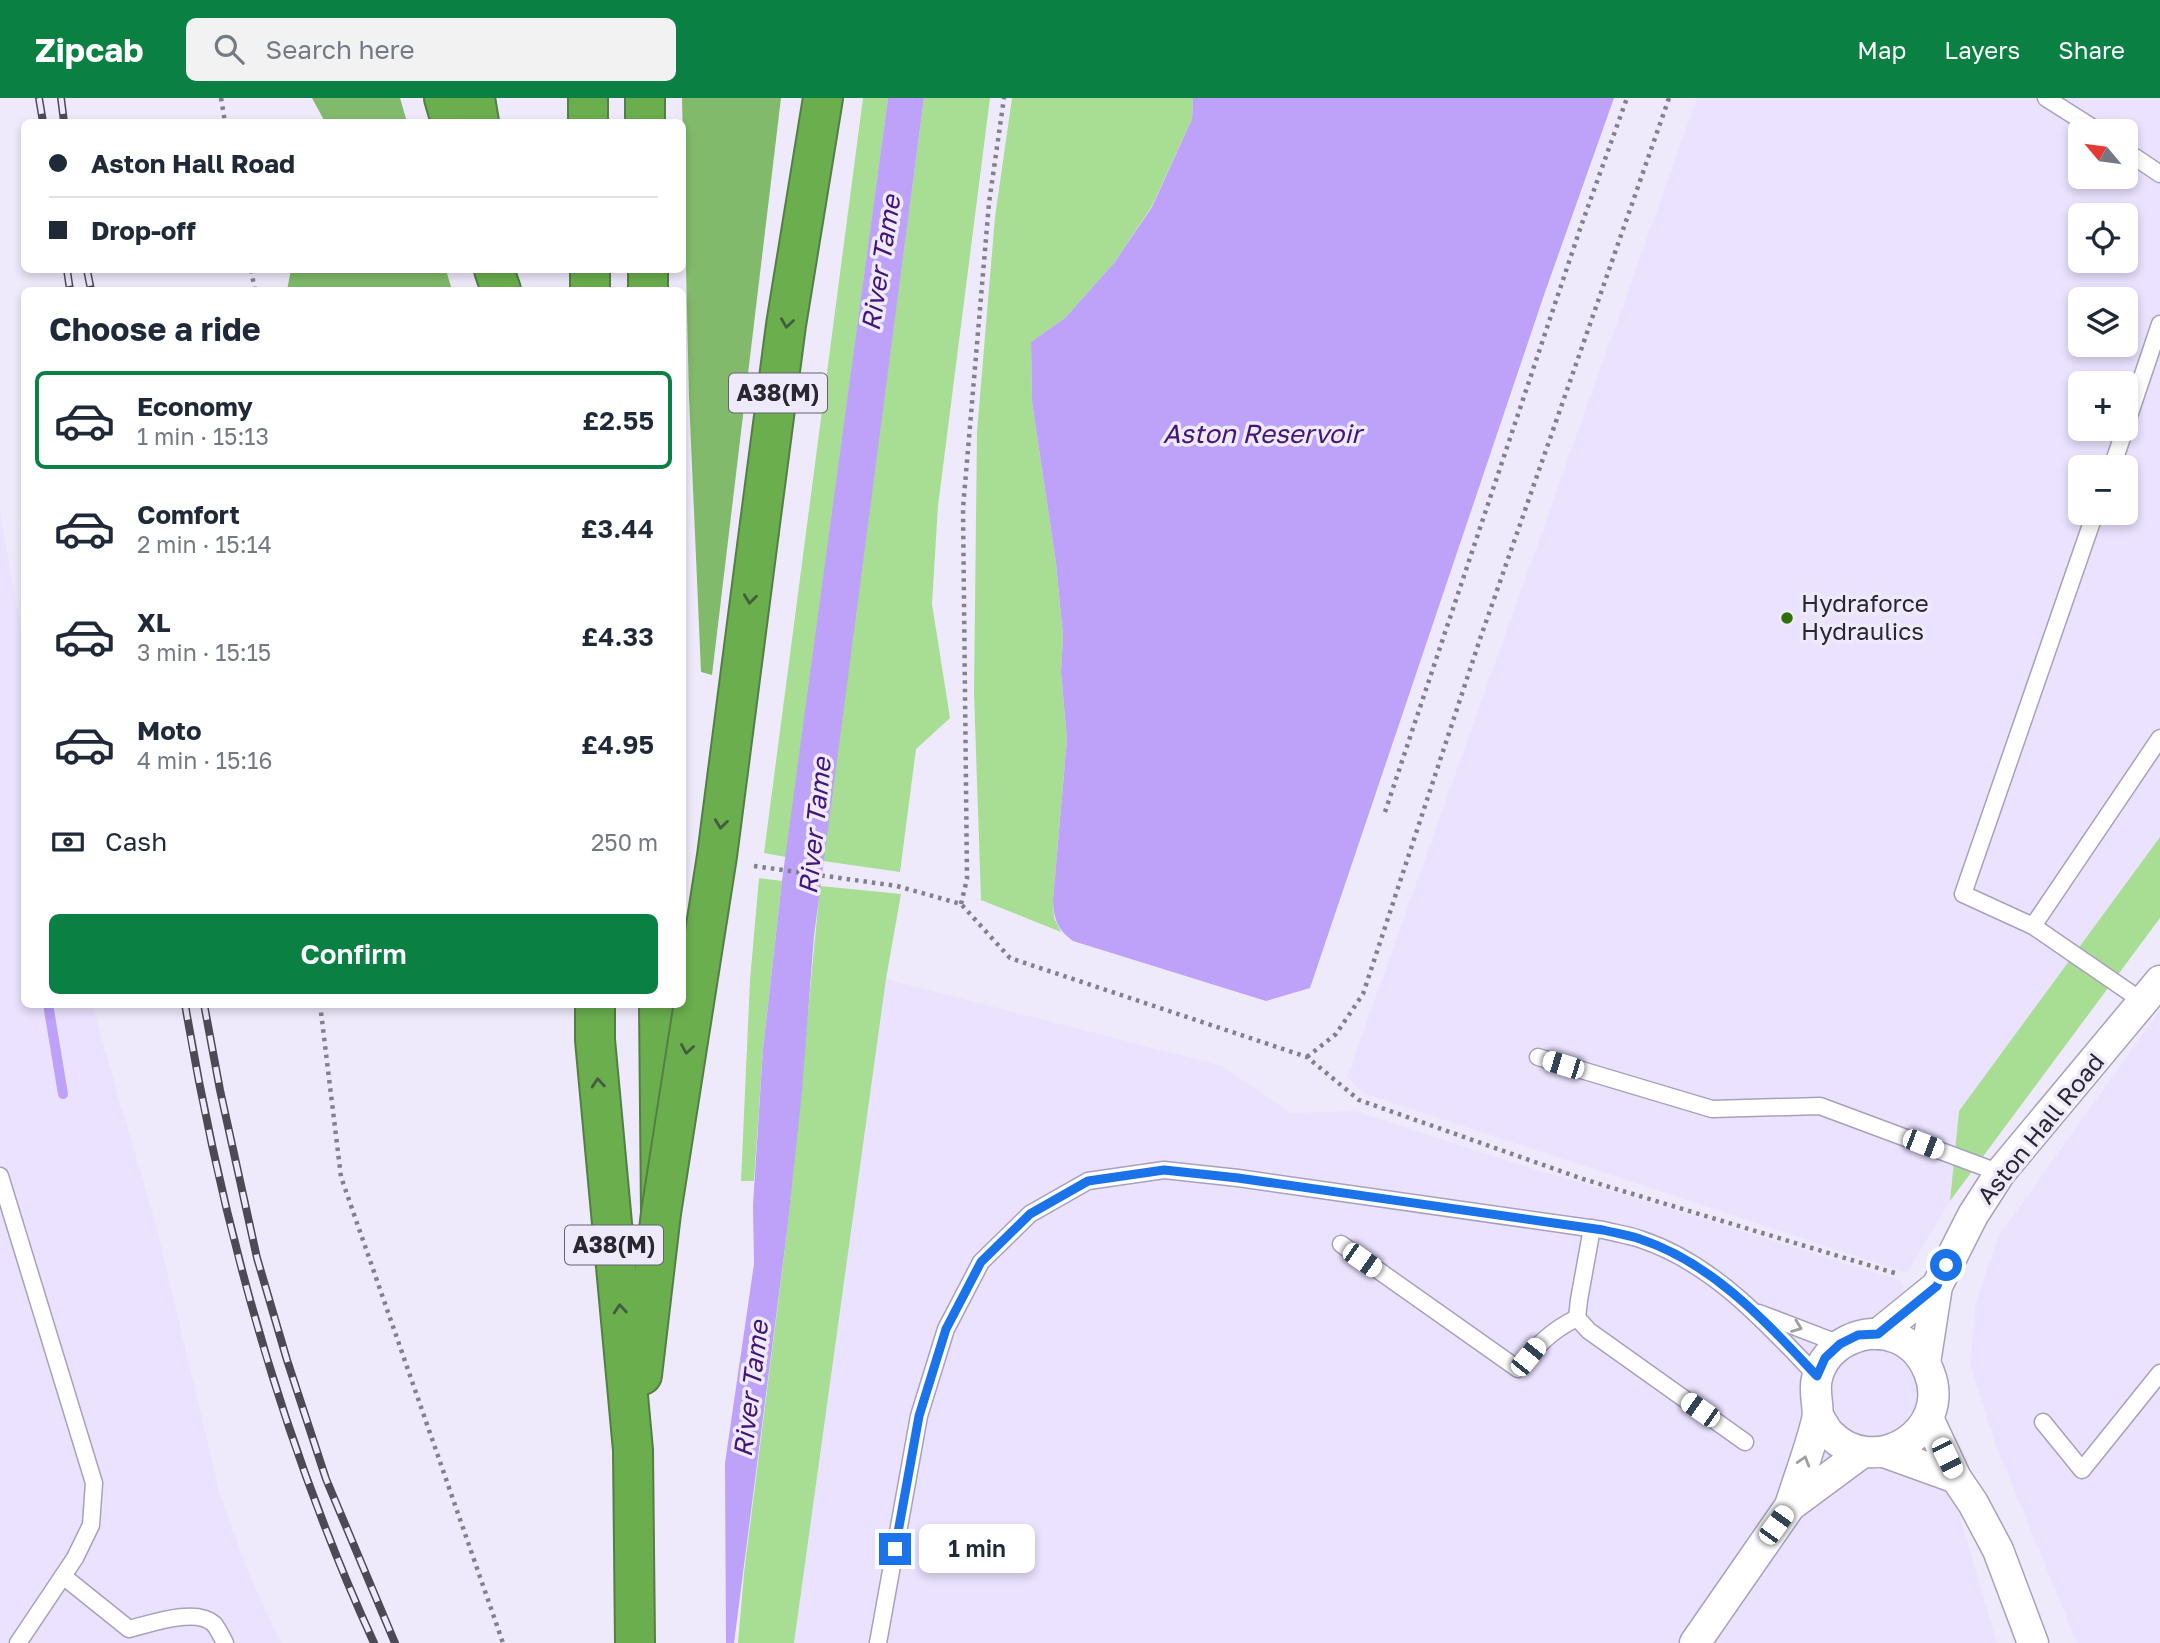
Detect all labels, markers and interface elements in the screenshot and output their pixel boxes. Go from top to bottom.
search box [186,18,676,81]
text: Zipcab [35,30,144,69]
icon: search [210,30,248,68]
text: Search here [266,34,415,65]
text: Map [1857,35,1906,64]
text: Layers [1944,35,2020,64]
text: Share [2058,35,2125,64]
north arrow [2068,119,2138,189]
map controls [2068,119,2138,525]
text: Aston Hall Road [91,148,295,179]
water label: River Tame [854,191,907,333]
button: locate [2068,203,2138,273]
text: Drop-off [91,215,196,246]
button: layers [2068,287,2138,357]
text: Choose a ride [49,310,261,348]
one-way arrow [780,317,795,329]
button: + [2068,371,2138,441]
road number: A38(M) [729,374,827,412]
icon: car [53,389,116,452]
text: Economy [137,391,253,422]
text: £2.55 [582,405,654,436]
water label: Aston Reservoir [1163,418,1365,449]
text: 1 min · 15:13 [137,422,269,450]
button: − [2068,455,2138,525]
icon: car [53,497,116,560]
text: Comfort [137,499,240,530]
text: £3.44 [581,513,654,544]
text: 2 min · 15:14 [137,530,272,558]
place label: Hydraforce Hydraulics [1801,588,1929,645]
one-way arrow [743,593,758,604]
icon: car [53,605,116,668]
text: XL [137,607,171,638]
marker: Hydraforce Hydraulics [1779,610,1795,626]
text: £4.33 [581,621,654,652]
text: 3 min · 15:15 [137,638,271,666]
icon: car [53,713,116,776]
text: Moto [137,715,202,746]
text: £4.95 [581,729,654,760]
text: 4 min · 15:16 [137,746,272,774]
water label: River Tame [792,754,837,896]
one-way arrow [714,818,729,830]
icon: cash [49,823,87,861]
text: Cash [105,826,167,857]
text: 250 m [591,828,658,856]
button: Confirm [49,914,658,994]
one-way arrow [680,1043,695,1055]
street label: Aston Hall Road [1970,1047,2109,1209]
car [1540,1049,1587,1081]
one-way arrow [591,1077,606,1089]
car [1900,1127,1947,1161]
road number: A38(M) [565,1226,663,1264]
car [1339,1239,1386,1281]
route start [1930,1249,1962,1281]
one-way arrow [612,1303,627,1315]
water label: River Tame [727,1317,774,1459]
one-way arrow [1790,1319,1802,1333]
car [1507,1334,1550,1380]
car [1677,1389,1724,1431]
car [1929,1435,1966,1481]
one-way arrow [1796,1455,1811,1467]
car [1756,1502,1797,1548]
callout: 1 min [920,1524,1035,1574]
route end [879,1533,911,1565]
text: 1 min [948,1534,1006,1562]

